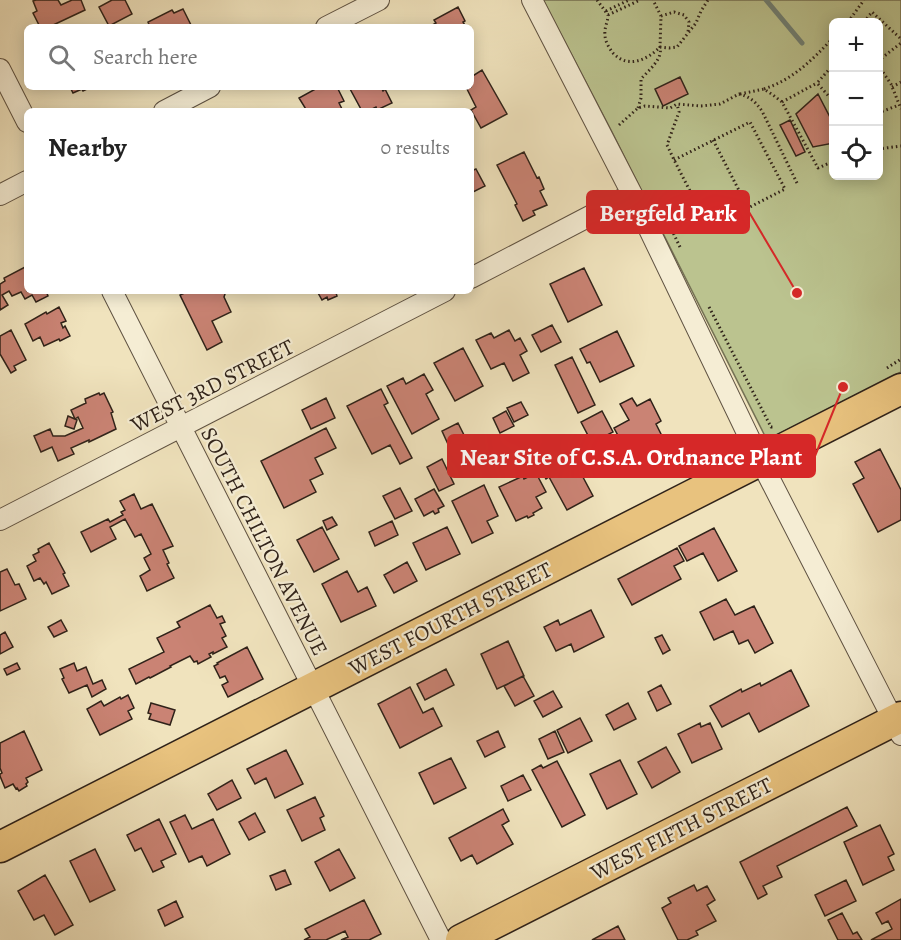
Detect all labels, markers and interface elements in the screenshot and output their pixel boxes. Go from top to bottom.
map controls [829,18,883,180]
button: + [829,18,883,72]
search box [24,24,474,90]
icon: search [45,41,78,74]
text: Search here [93,42,198,72]
button: − [829,72,883,126]
button: locate [829,126,883,180]
text: Nearby [48,130,127,165]
text: 0 results [381,134,450,161]
callout: Bergfeld Park [587,191,749,233]
text: Bergfeld Park [599,197,737,229]
street label: WEST 3RD STREET [125,332,299,440]
street label: SOUTH CHILTON AVENUE [193,422,335,661]
callout: Near Site of C.S.A. Ordnance Plant [448,435,815,477]
text: Near Site of C.S.A. Ordnance Plant [460,441,802,473]
street label: WEST FOURTH STREET [343,555,557,684]
street label: WEST FIFTH STREET [585,770,777,888]

